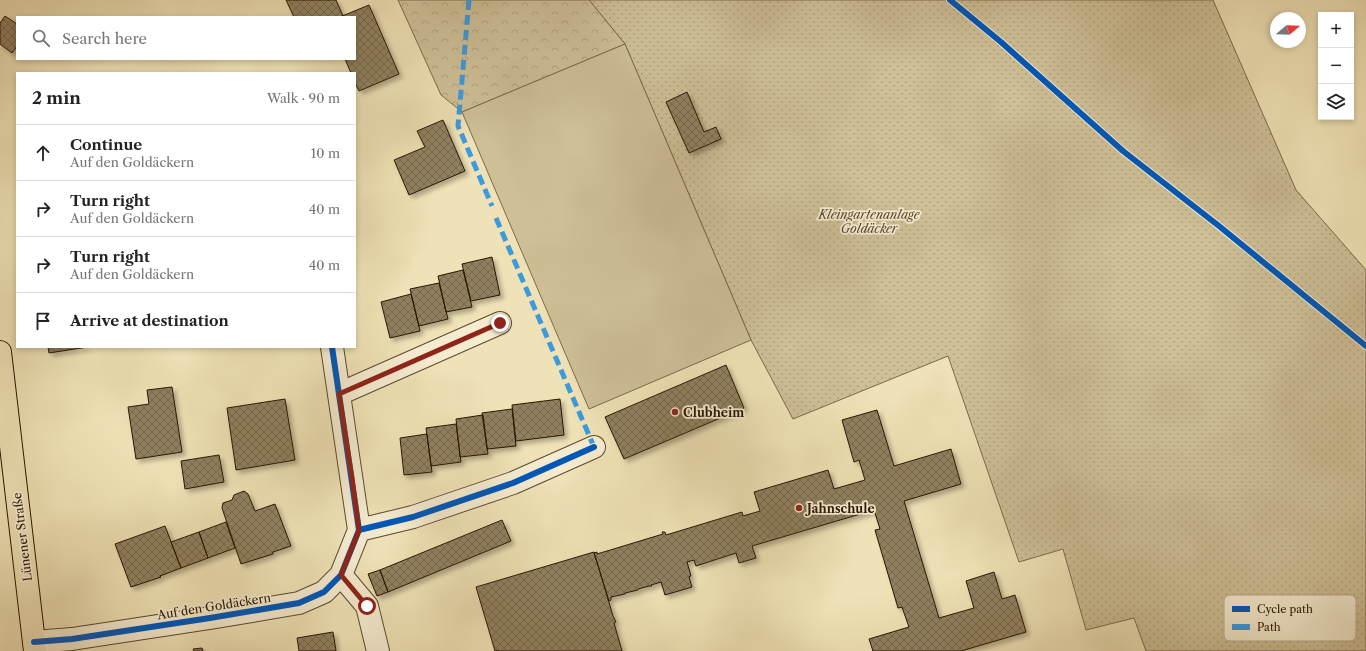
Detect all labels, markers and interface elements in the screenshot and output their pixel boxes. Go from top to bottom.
north arrow [1270,12,1306,48]
map controls [1318,12,1354,120]
button: + [1318,12,1354,48]
search box [16,16,356,60]
icon: search [30,27,52,49]
text: Search here [62,29,147,48]
button: − [1318,48,1354,84]
button: layers [1318,84,1354,120]
text: 2 min [32,88,81,108]
text: Walk · 90 m [267,90,340,106]
text: Continue [70,135,142,154]
icon: ahead [32,142,54,164]
text: 10 m [311,145,340,161]
text: Auf den Goldäckern [70,154,194,170]
text: Turn right [70,191,150,210]
icon: right [32,198,54,220]
text: 40 m [309,201,340,217]
park label: Kleingartenanlage Goldäcker [817,207,921,236]
text: Auf den Goldäckern [70,210,194,226]
text: Turn right [70,247,150,266]
icon: right [32,254,54,276]
text: 40 m [309,257,340,273]
text: Auf den Goldäckern [70,266,194,282]
icon: arrive [32,310,54,332]
text: Arrive at destination [70,311,229,330]
route end [491,314,509,332]
place label: Clubheim [683,405,744,420]
marker: Clubheim [670,407,680,417]
street label: Lünener Straße [9,491,35,582]
place label: Jahnschule [805,501,875,516]
marker: Jahnschule [794,503,804,513]
street label: Auf den Goldäckern [155,590,272,623]
legend [1224,595,1356,641]
route start [358,597,376,615]
text: Cycle path [1257,602,1313,616]
text: Path [1257,620,1281,634]

